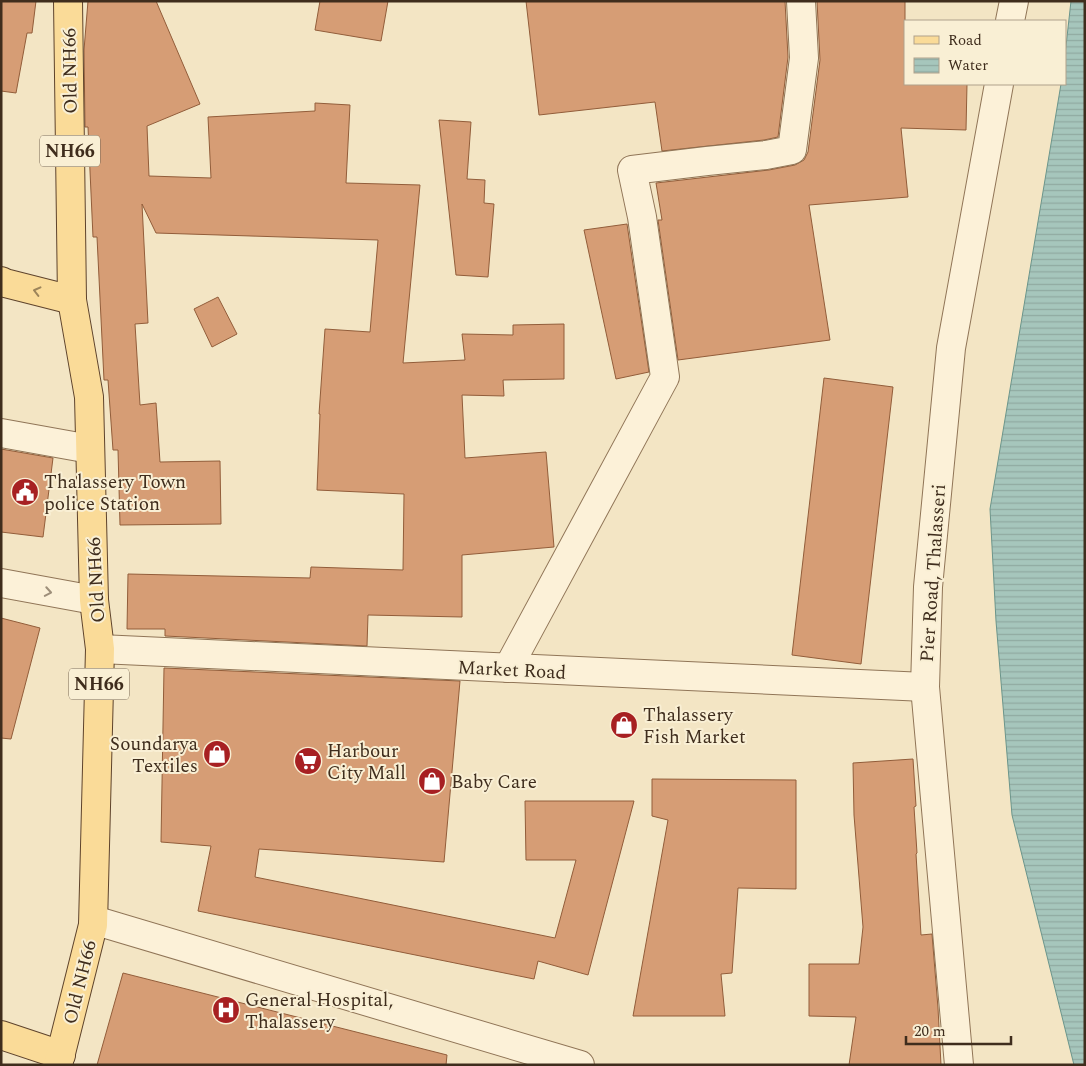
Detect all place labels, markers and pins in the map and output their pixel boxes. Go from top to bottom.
place label: Thalassery Town police Station [44,468,186,519]
public building icon: Thalassery Town police Station [10,477,40,507]
place label: Thalassery Fish Market [643,701,746,752]
shop icon: Thalassery Fish Market [609,710,639,740]
place label: Soundarya Textiles [110,730,199,781]
place label: Harbour City Mall [327,737,406,788]
shop icon: Soundarya Textiles [202,739,232,769]
supermarket icon: Harbour City Mall [293,746,323,776]
shop icon: Baby Care [417,766,447,796]
place label: Baby Care [451,768,537,797]
place label: General Hospital, Thalassery [245,986,393,1037]
hospital icon: General Hospital, Thalassery [211,995,241,1025]

